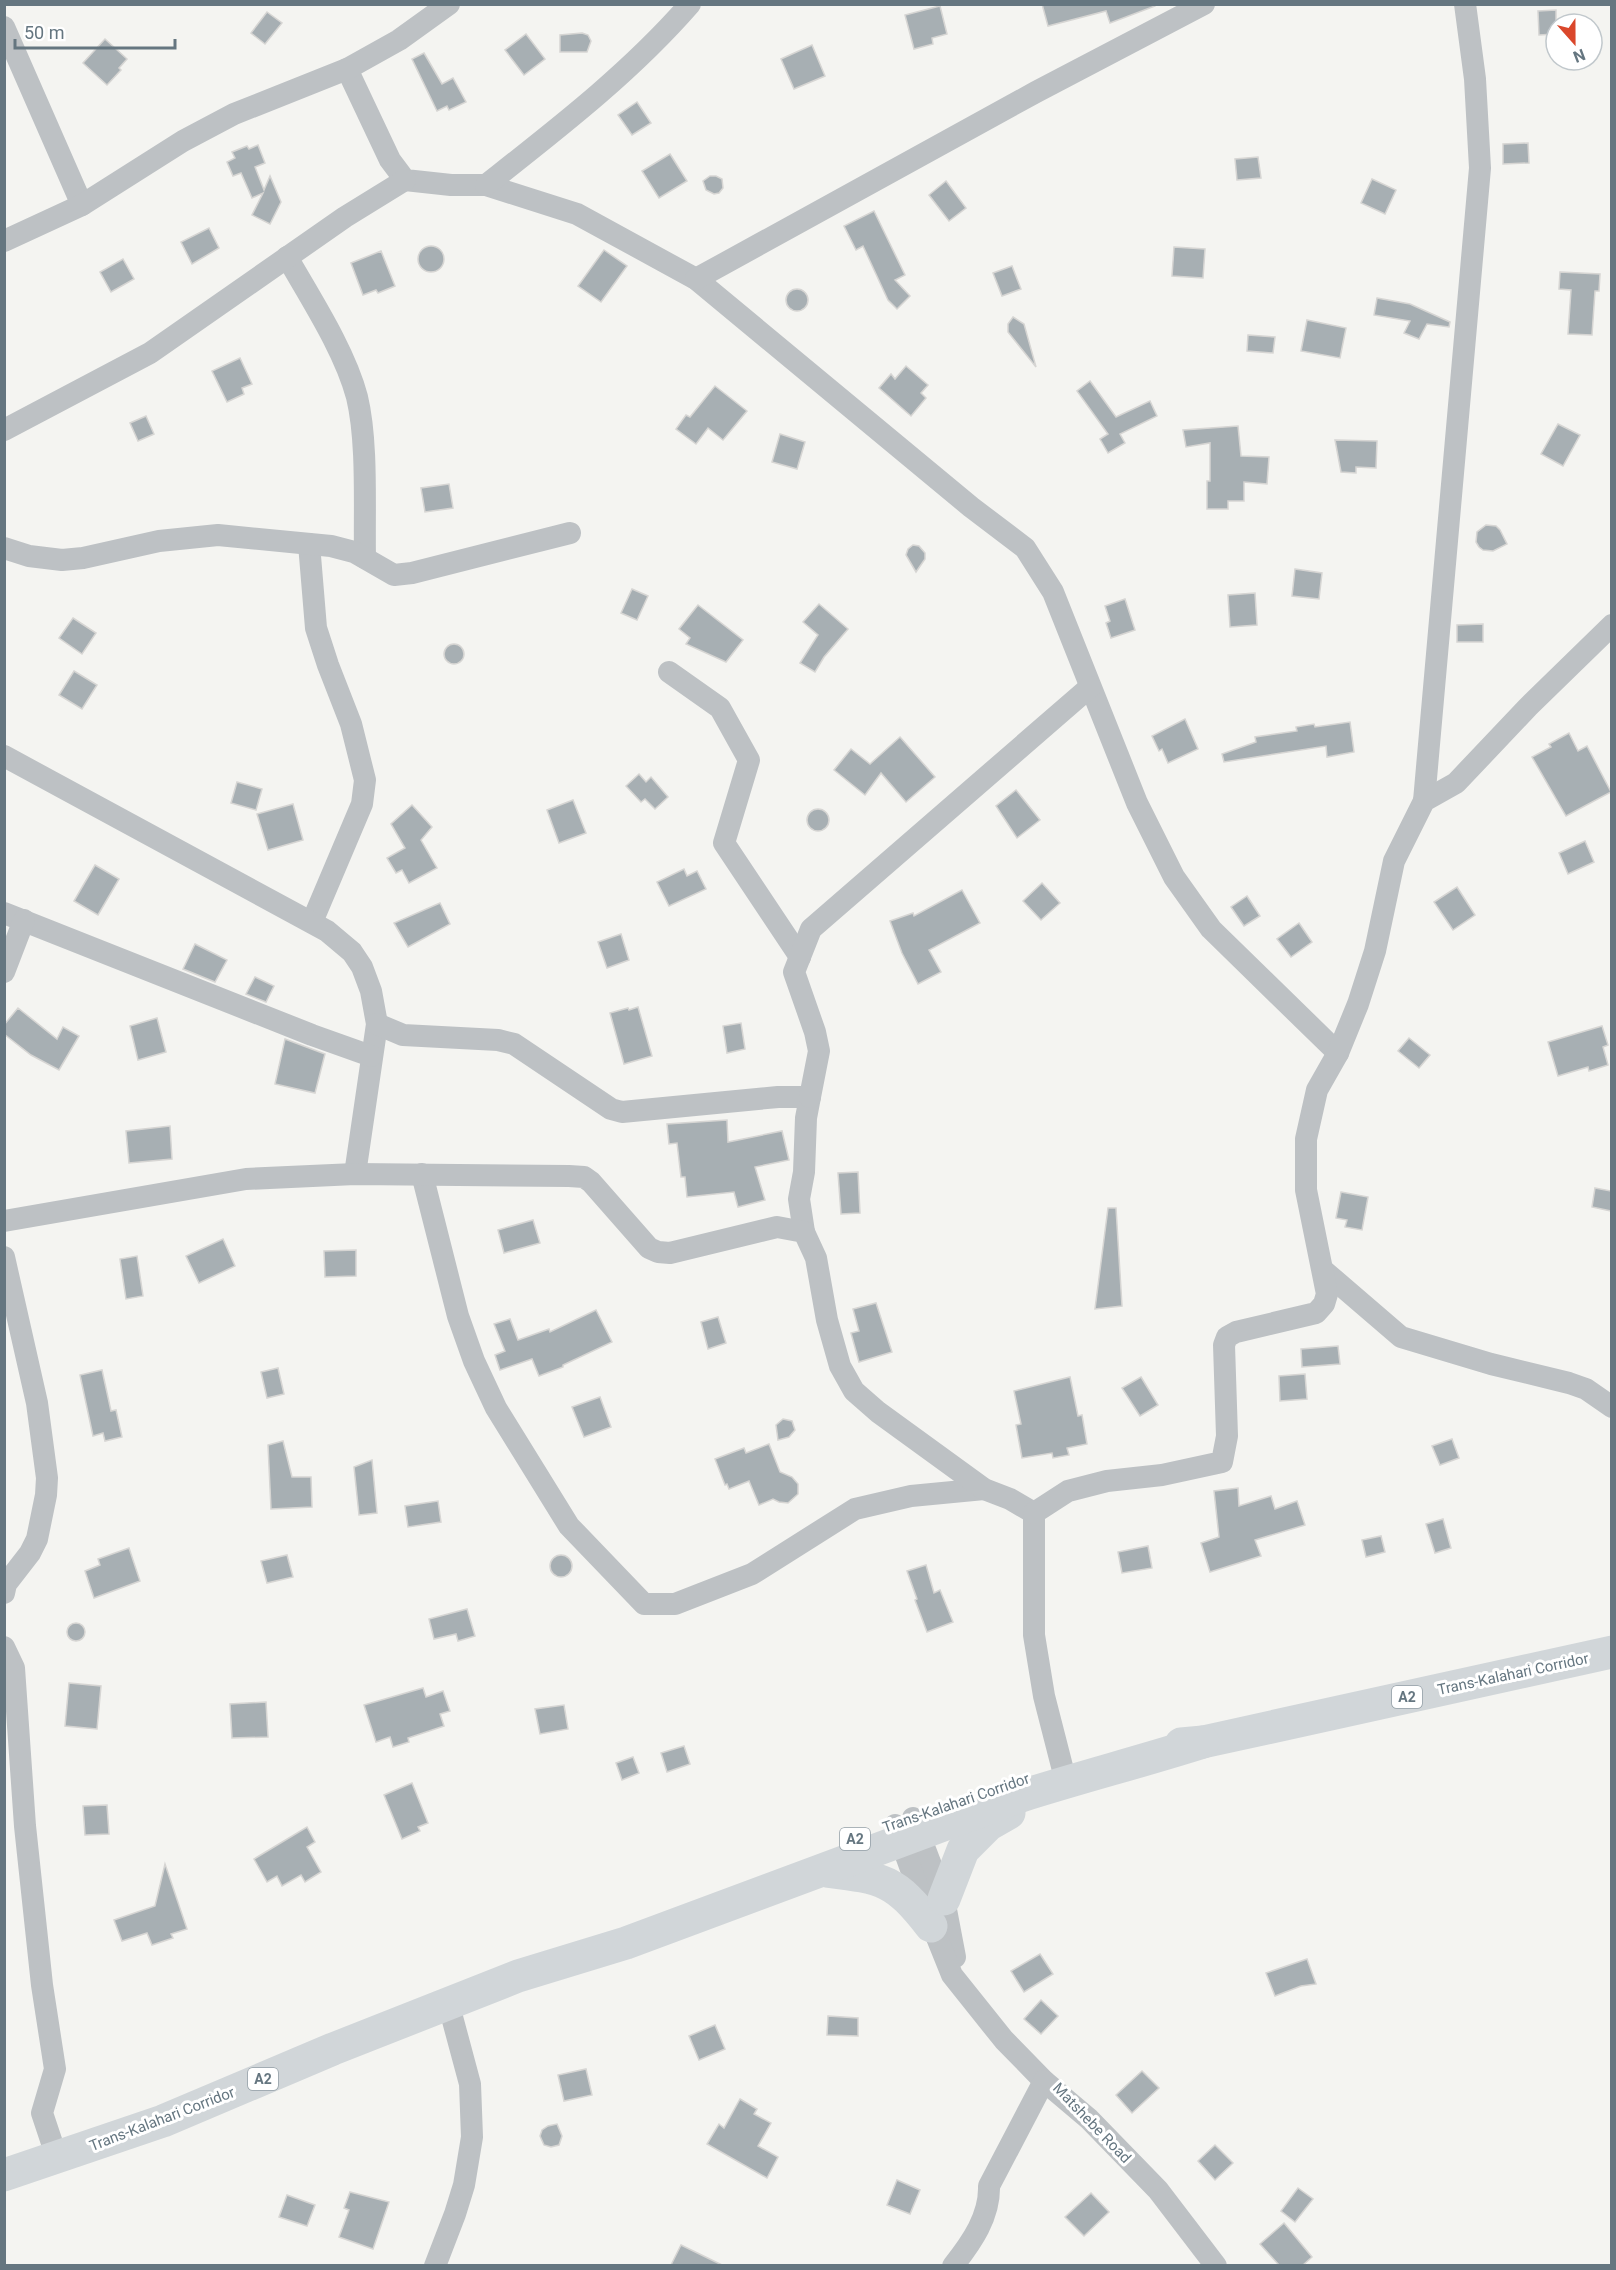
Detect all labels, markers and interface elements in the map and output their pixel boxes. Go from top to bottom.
scale bar [15,12,176,50]
north arrow [1544,12,1604,72]
text: 50 m [24,22,64,43]
text: N [1571,45,1588,66]
street label: Trans-Kalahari Corridor [1436,1649,1590,1699]
road number: A2 [1392,1686,1422,1708]
street label: Trans-Kalahari Corridor [880,1769,1032,1837]
road number: A2 [840,1828,870,1850]
road number: A2 [248,2068,278,2090]
street label: Matshebe Road [1049,2079,1135,2167]
street label: Trans-Kalahari Corridor [87,2083,237,2155]

